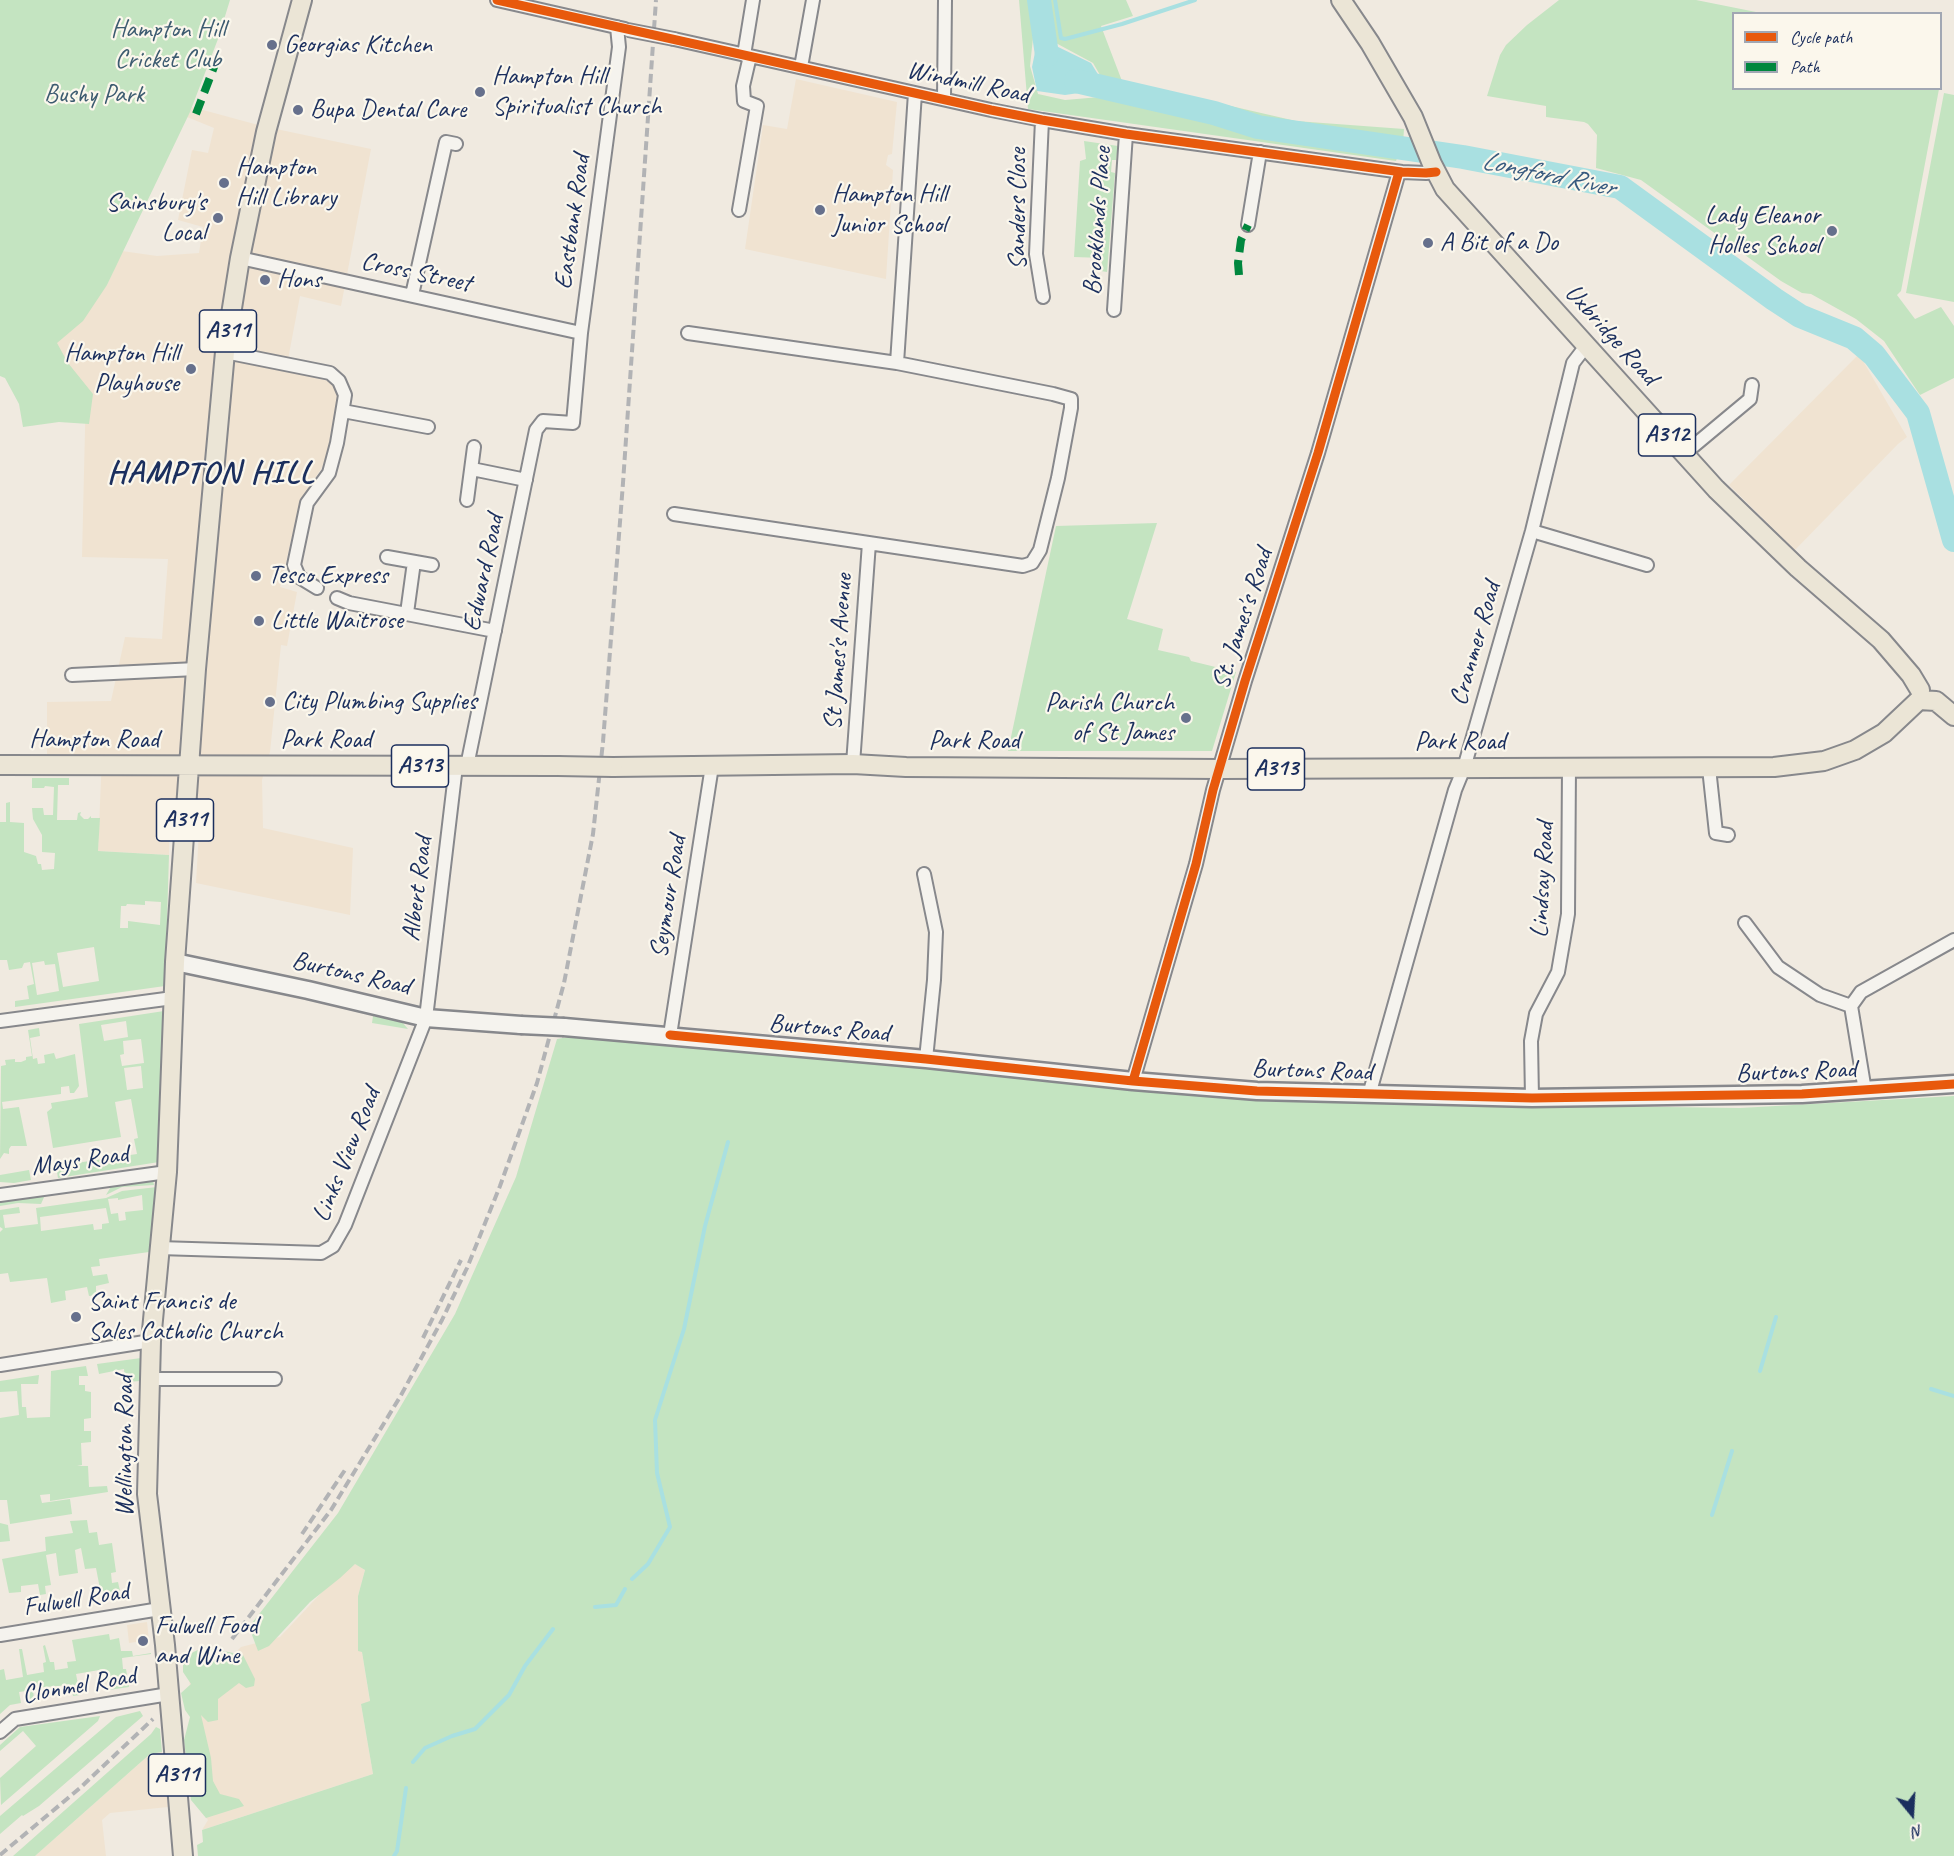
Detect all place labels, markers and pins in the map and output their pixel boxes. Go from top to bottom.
place label: Georgias Kitchen [284,29,432,61]
marker: Georgias Kitchen [265,38,279,52]
place label: Hampton Hill Spiritualist Church [492,61,661,122]
marker: Hampton Hill Spiritualist Church [473,85,487,99]
place label: Bupa Dental Care [310,94,466,126]
marker: Bupa Dental Care [291,103,305,117]
place label: Hampton Hill Library [236,152,336,213]
marker: Hampton Hill Library [217,176,231,190]
place label: Hampton Hill Junior School [832,179,947,240]
place label: Sainsbury's Local [106,187,206,249]
place label: Lady Eleanor Holles School [1705,200,1820,262]
marker: Hampton Hill Junior School [813,203,827,217]
marker: Sainsbury's Local [211,211,225,225]
marker: Lady Eleanor Holles School [1825,224,1839,238]
place label: A Bit of a Do [1440,227,1558,259]
marker: A Bit of a Do [1421,236,1435,250]
place label: Hons [277,264,321,296]
marker: Hons [258,273,272,287]
place label: Hampton Hill Playhouse [64,338,179,400]
marker: Hampton Hill Playhouse [184,362,198,376]
place label: Tesco Express [268,560,388,592]
marker: Tesco Express [249,569,263,583]
place label: Little Waitrose [271,605,403,637]
marker: Little Waitrose [252,614,266,628]
place label: City Plumbing Supplies [282,686,477,718]
place label: Parish Church of St James [1045,687,1174,748]
marker: City Plumbing Supplies [263,695,277,709]
marker: Parish Church of St James [1179,711,1193,725]
place label: Saint Francis de Sales Catholic Church [88,1286,283,1348]
marker: Saint Francis de Sales Catholic Church [69,1310,83,1324]
place label: Fulwell Food and Wine [155,1610,258,1672]
marker: Fulwell Food and Wine [136,1634,150,1648]

